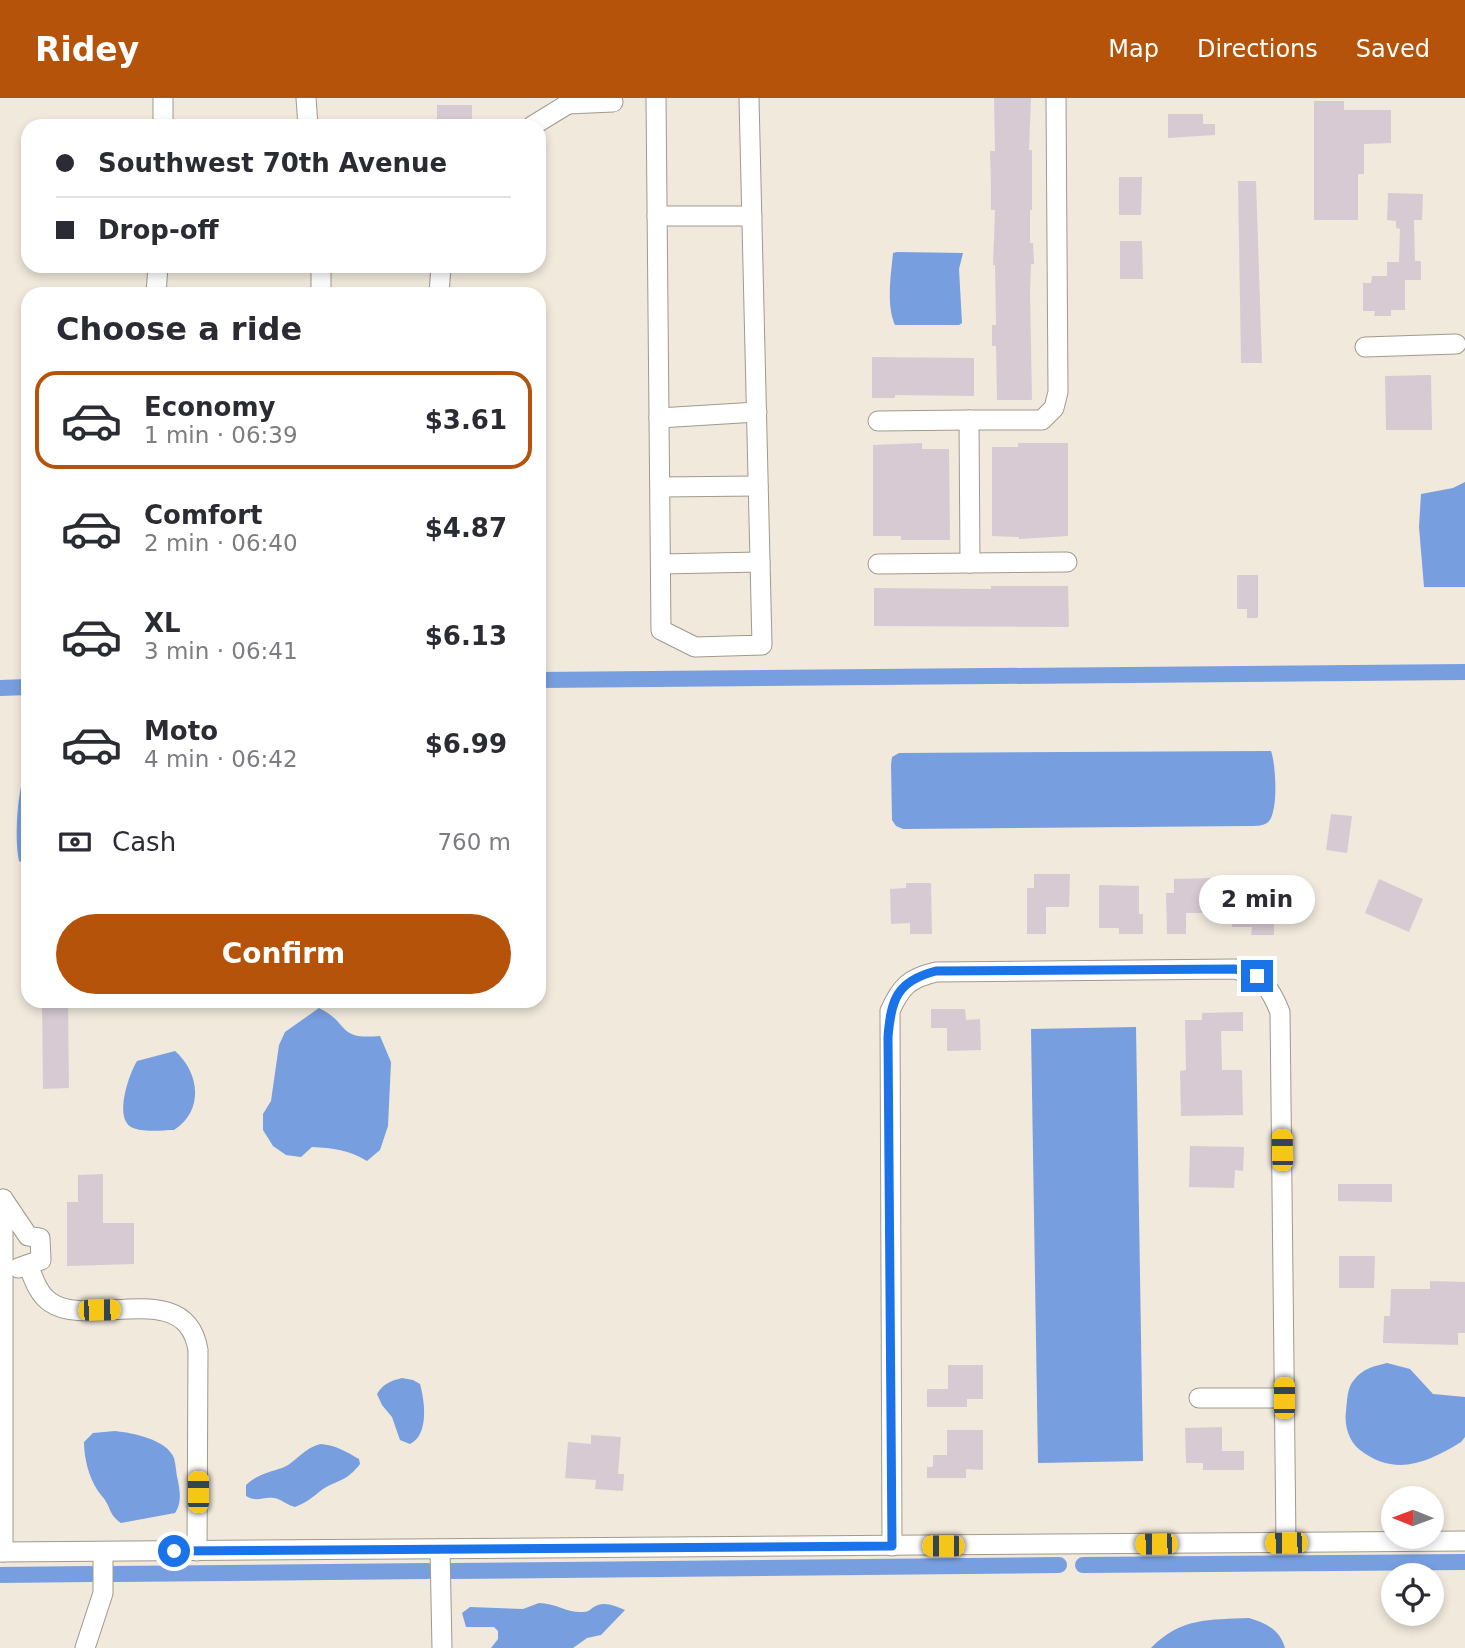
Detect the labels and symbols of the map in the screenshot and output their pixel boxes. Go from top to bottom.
callout: 2 min [1199,874,1315,924]
route end [1241,960,1273,992]
car [1272,1129,1293,1171]
car [78,1299,121,1321]
car [1274,1377,1295,1419]
car [188,1471,209,1513]
north arrow [1381,1486,1444,1549]
car [1265,1532,1308,1554]
car [1135,1533,1178,1555]
route start [158,1535,190,1567]
car [923,1536,965,1557]

